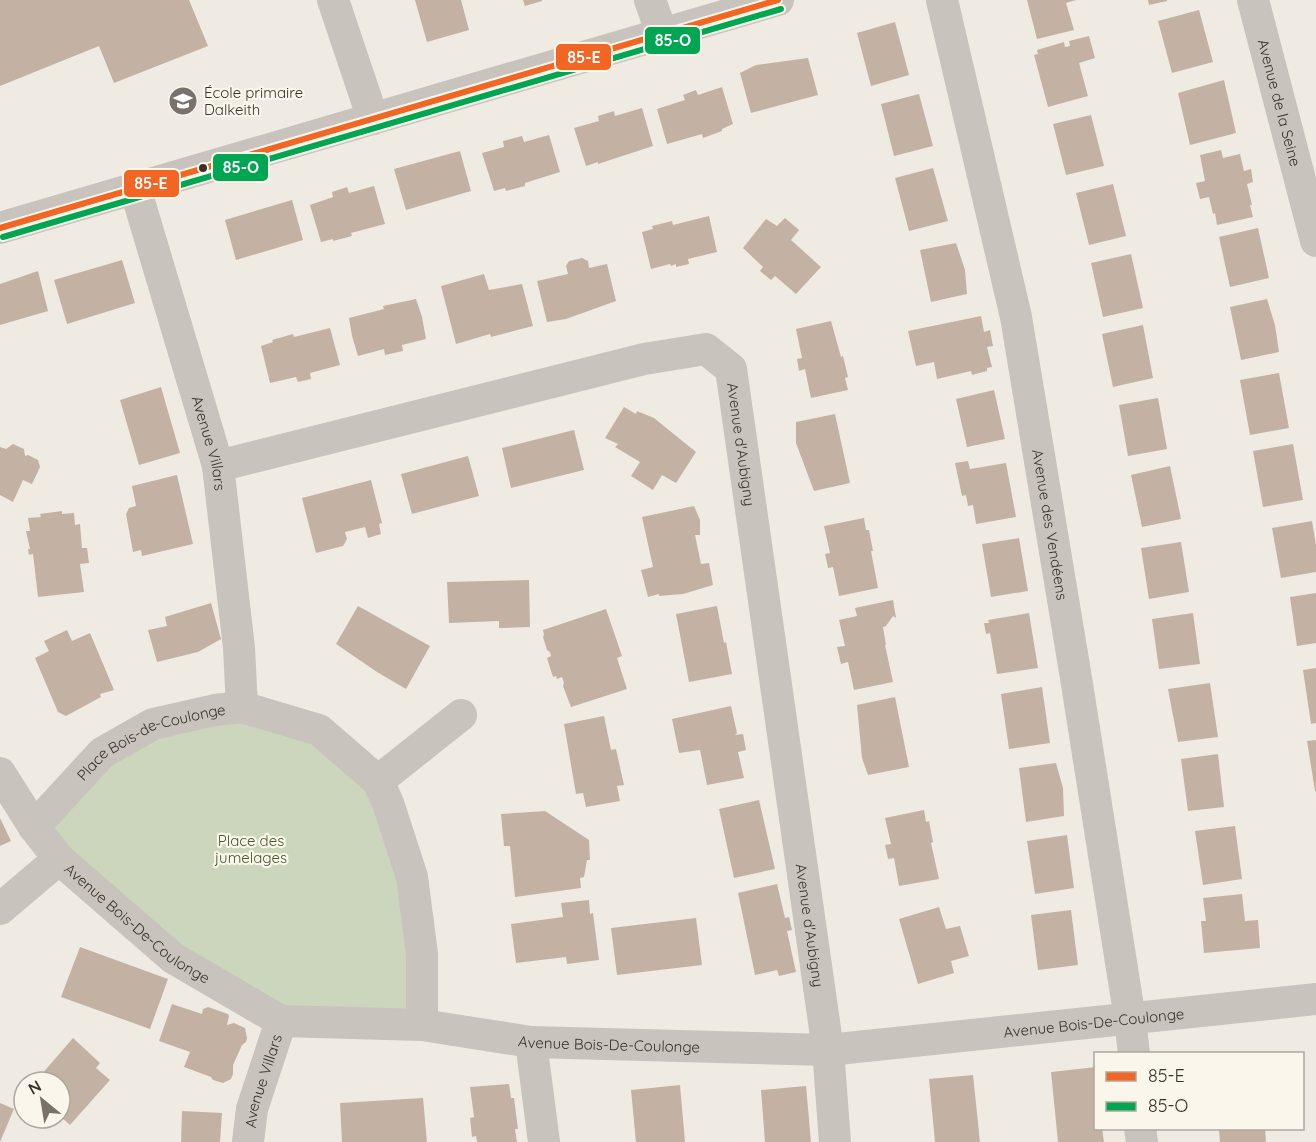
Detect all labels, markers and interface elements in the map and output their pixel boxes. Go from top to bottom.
line badge: 85-O [644,26,701,55]
text: 85-O [655,30,691,50]
street label: Avenue de la Seine [1254,37,1306,168]
line badge: 85-E [555,43,612,71]
text: 85-E [567,47,601,67]
place label: École primaire Dalkeith [204,83,303,119]
school or university icon: École primaire Dalkeith [167,85,199,117]
line badge: 85-O [212,153,269,182]
text: 85-O [223,157,259,177]
unlabelled marker [197,162,209,174]
line badge: 85-E [123,169,180,198]
text: 85-E [134,173,168,193]
street label: Avenue d'Aubigny [724,381,760,507]
street label: Avenue Villars [188,393,230,492]
street label: Avenue des Vendéens [1029,448,1072,602]
street label: Place Bois-de-Coulonge [72,699,226,784]
park label: Place des jumelages [214,831,287,867]
street label: Avenue Bois-De-Coulonge [61,859,214,987]
street label: Avenue d'Aubigny [792,862,828,988]
street label: Avenue Bois-De-Coulonge [1002,1003,1185,1041]
street label: Avenue Villars [240,1031,286,1129]
street label: Avenue Bois-De-Coulonge [517,1031,700,1056]
legend [1094,1052,1304,1130]
text: 85-E [1148,1064,1185,1087]
north arrow [12,1070,72,1130]
text: N [24,1075,45,1099]
text: 85-O [1148,1094,1188,1117]

